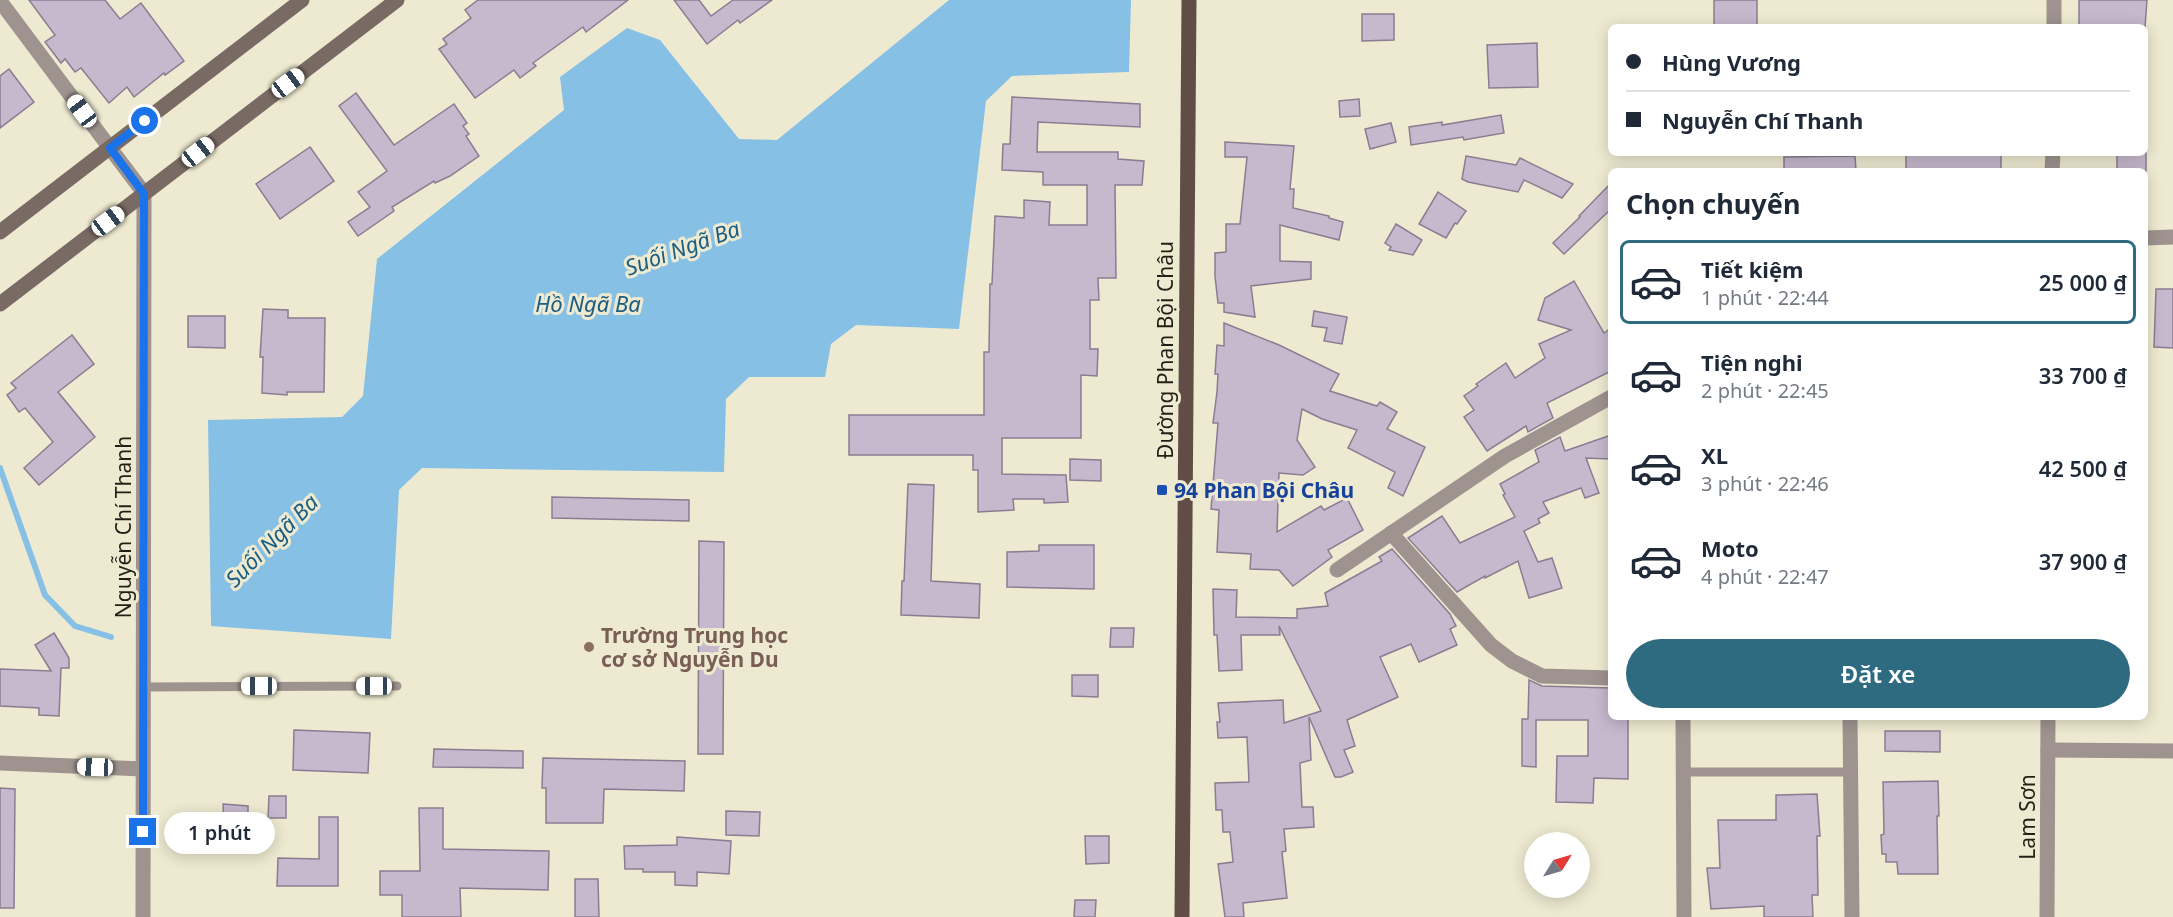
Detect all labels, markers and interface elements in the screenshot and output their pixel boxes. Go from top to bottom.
text: Hùng Vương [1662,47,1801,77]
car [268,65,308,101]
car [64,91,100,131]
text: Nguyễn Chí Thanh [1662,105,1863,135]
route start [131,107,158,134]
car [178,134,218,170]
text: Chọn chuyến [1626,185,1800,222]
car [88,203,128,239]
water label: Suối Ngã Ba [621,212,744,282]
street label: Đường Phan Bội Châu [1151,241,1179,459]
text: Tiết kiệm [1701,254,1803,284]
icon: car [1629,255,1683,309]
text: 25 000 ₫ [2039,267,2127,297]
text: 1 phút · 22:44 [1701,284,1829,311]
water label: Hồ Ngã Ba [535,288,641,318]
text: Tiện nghi [1701,347,1803,377]
icon: car [1629,348,1683,402]
text: 33 700 ₫ [2039,360,2127,390]
text: 2 phút · 22:45 [1701,377,1829,404]
street label: Nguyễn Chí Thanh [109,436,137,618]
text: XL [1701,440,1728,470]
icon: car [1629,441,1683,495]
text: 42 500 ₫ [2039,453,2127,483]
text: 3 phút · 22:46 [1701,470,1829,497]
place label: 94 Phan Bội Châu [1174,476,1354,504]
marker: 94 Phan Bội Châu [1155,483,1169,497]
water label: Suối Ngã Ba [218,487,324,593]
text: Moto [1701,533,1759,563]
icon: car [1629,534,1683,588]
text: 37 900 ₫ [2039,546,2127,576]
text: 4 phút · 22:47 [1701,563,1829,590]
place label: Trường Trung học cơ sở Nguyễn Du [601,621,788,673]
button: Đặt xe [1626,639,2130,708]
marker: Trường Trung học cơ sở Nguyễn Du [582,640,596,654]
car [241,677,277,695]
car [356,677,392,695]
car [77,757,113,777]
street label: Lam Sơn [2013,774,2041,860]
callout: 1 phút [164,811,275,853]
route end [129,818,156,845]
text: 1 phút [188,819,251,846]
north arrow [1524,832,1590,898]
map controls [1524,832,1590,898]

